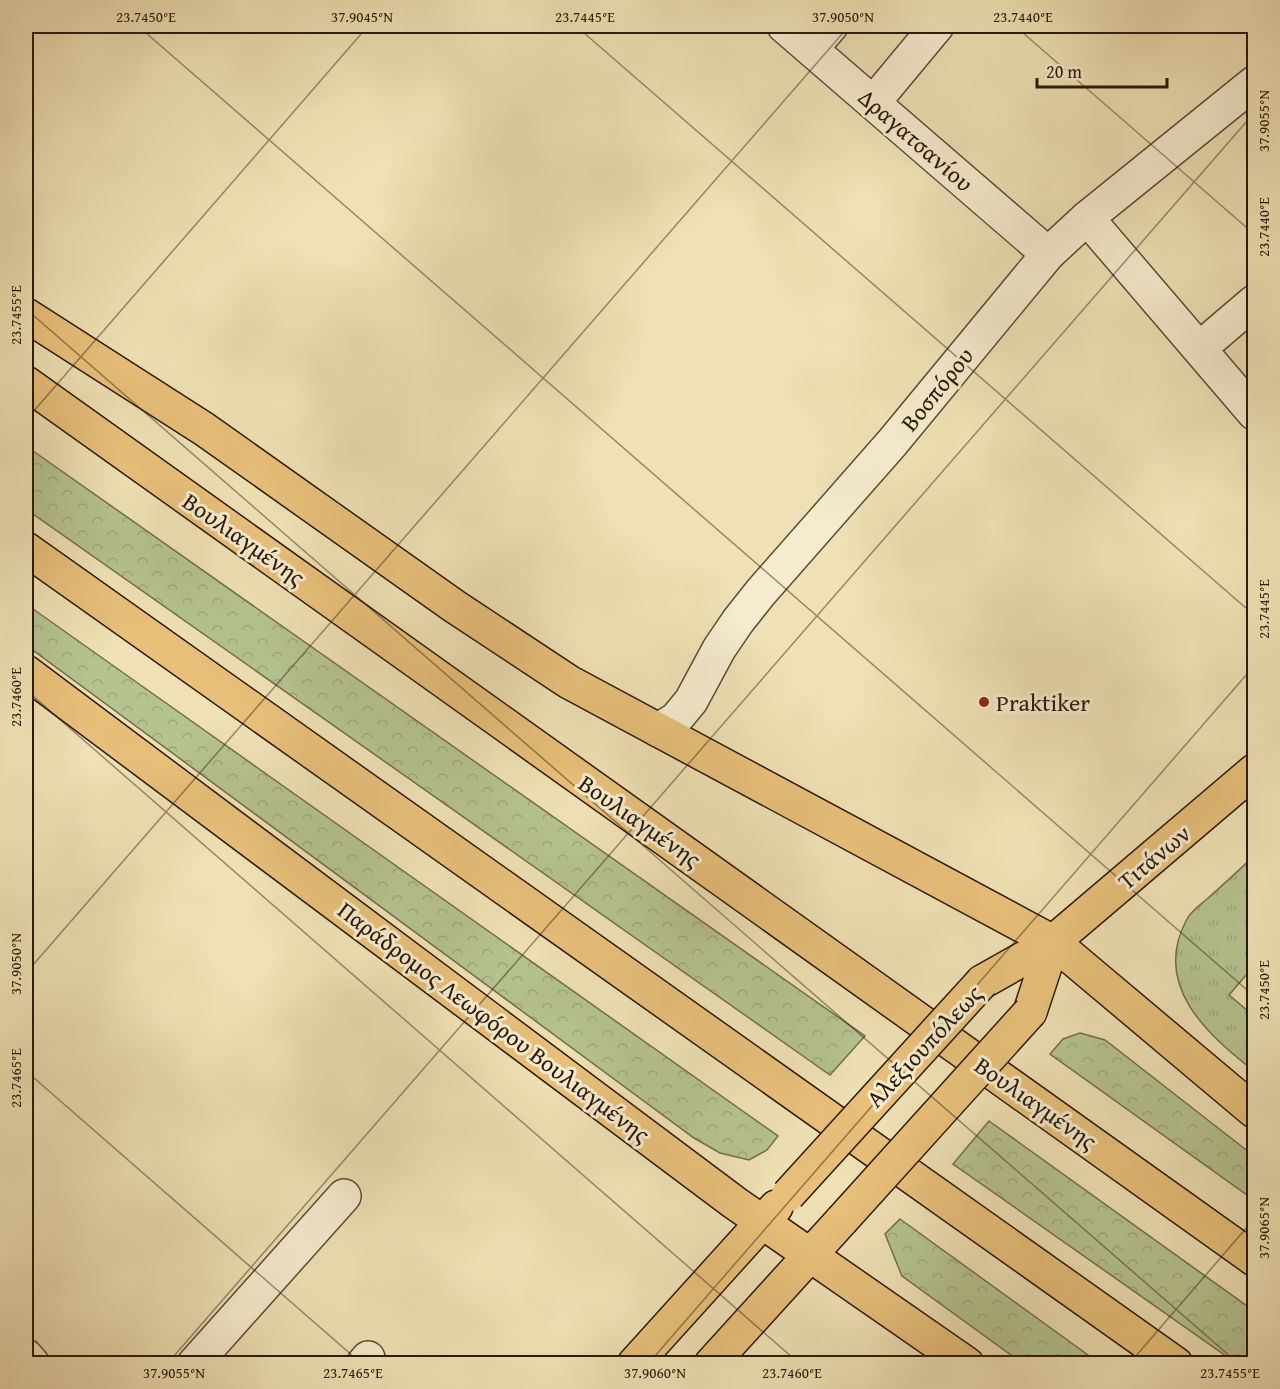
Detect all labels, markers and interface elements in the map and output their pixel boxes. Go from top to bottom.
text: 23.7450°E [116,6,176,27]
text: 37.9045°N [331,6,393,27]
text: 23.7445°E [555,6,615,27]
text: 37.9050°N [812,6,874,27]
text: 23.7440°E [993,6,1053,27]
scale bar [1037,51,1168,89]
text: 20 m [1046,58,1082,85]
street label: Δραγατσανίου [851,80,981,200]
text: 37.9055°N [1253,90,1274,152]
text: 23.7440°E [1253,197,1274,257]
text: 23.7455°E [5,285,26,345]
street label: Βοσπόρου [892,339,982,439]
street label: Βουλιαγμένης [176,484,312,594]
text: 23.7445°E [1253,579,1274,639]
text: 23.7460°E [5,667,26,727]
place label: Praktiker [996,685,1090,720]
marker: Praktiker [977,695,991,709]
street label: Βουλιαγμένης [572,766,708,876]
street label: Τιτάνων [1110,816,1198,898]
street label: Παράδρομος Λεωφόρου Βουλιαγμένης [330,893,658,1151]
text: 37.9050°N [5,933,26,995]
text: 23.7450°E [1253,960,1274,1020]
street label: Αλεξιουπόλεως [858,977,990,1115]
text: 23.7465°E [5,1048,26,1108]
street label: Βουλιαγμένης [968,1048,1104,1158]
text: 37.9065°N [1253,1197,1274,1259]
text: 37.9055°N [143,1362,205,1383]
text: 23.7465°E [323,1362,383,1383]
text: 37.9060°N [624,1362,686,1383]
text: 23.7460°E [762,1362,822,1383]
text: 23.7455°E [1200,1362,1260,1383]

